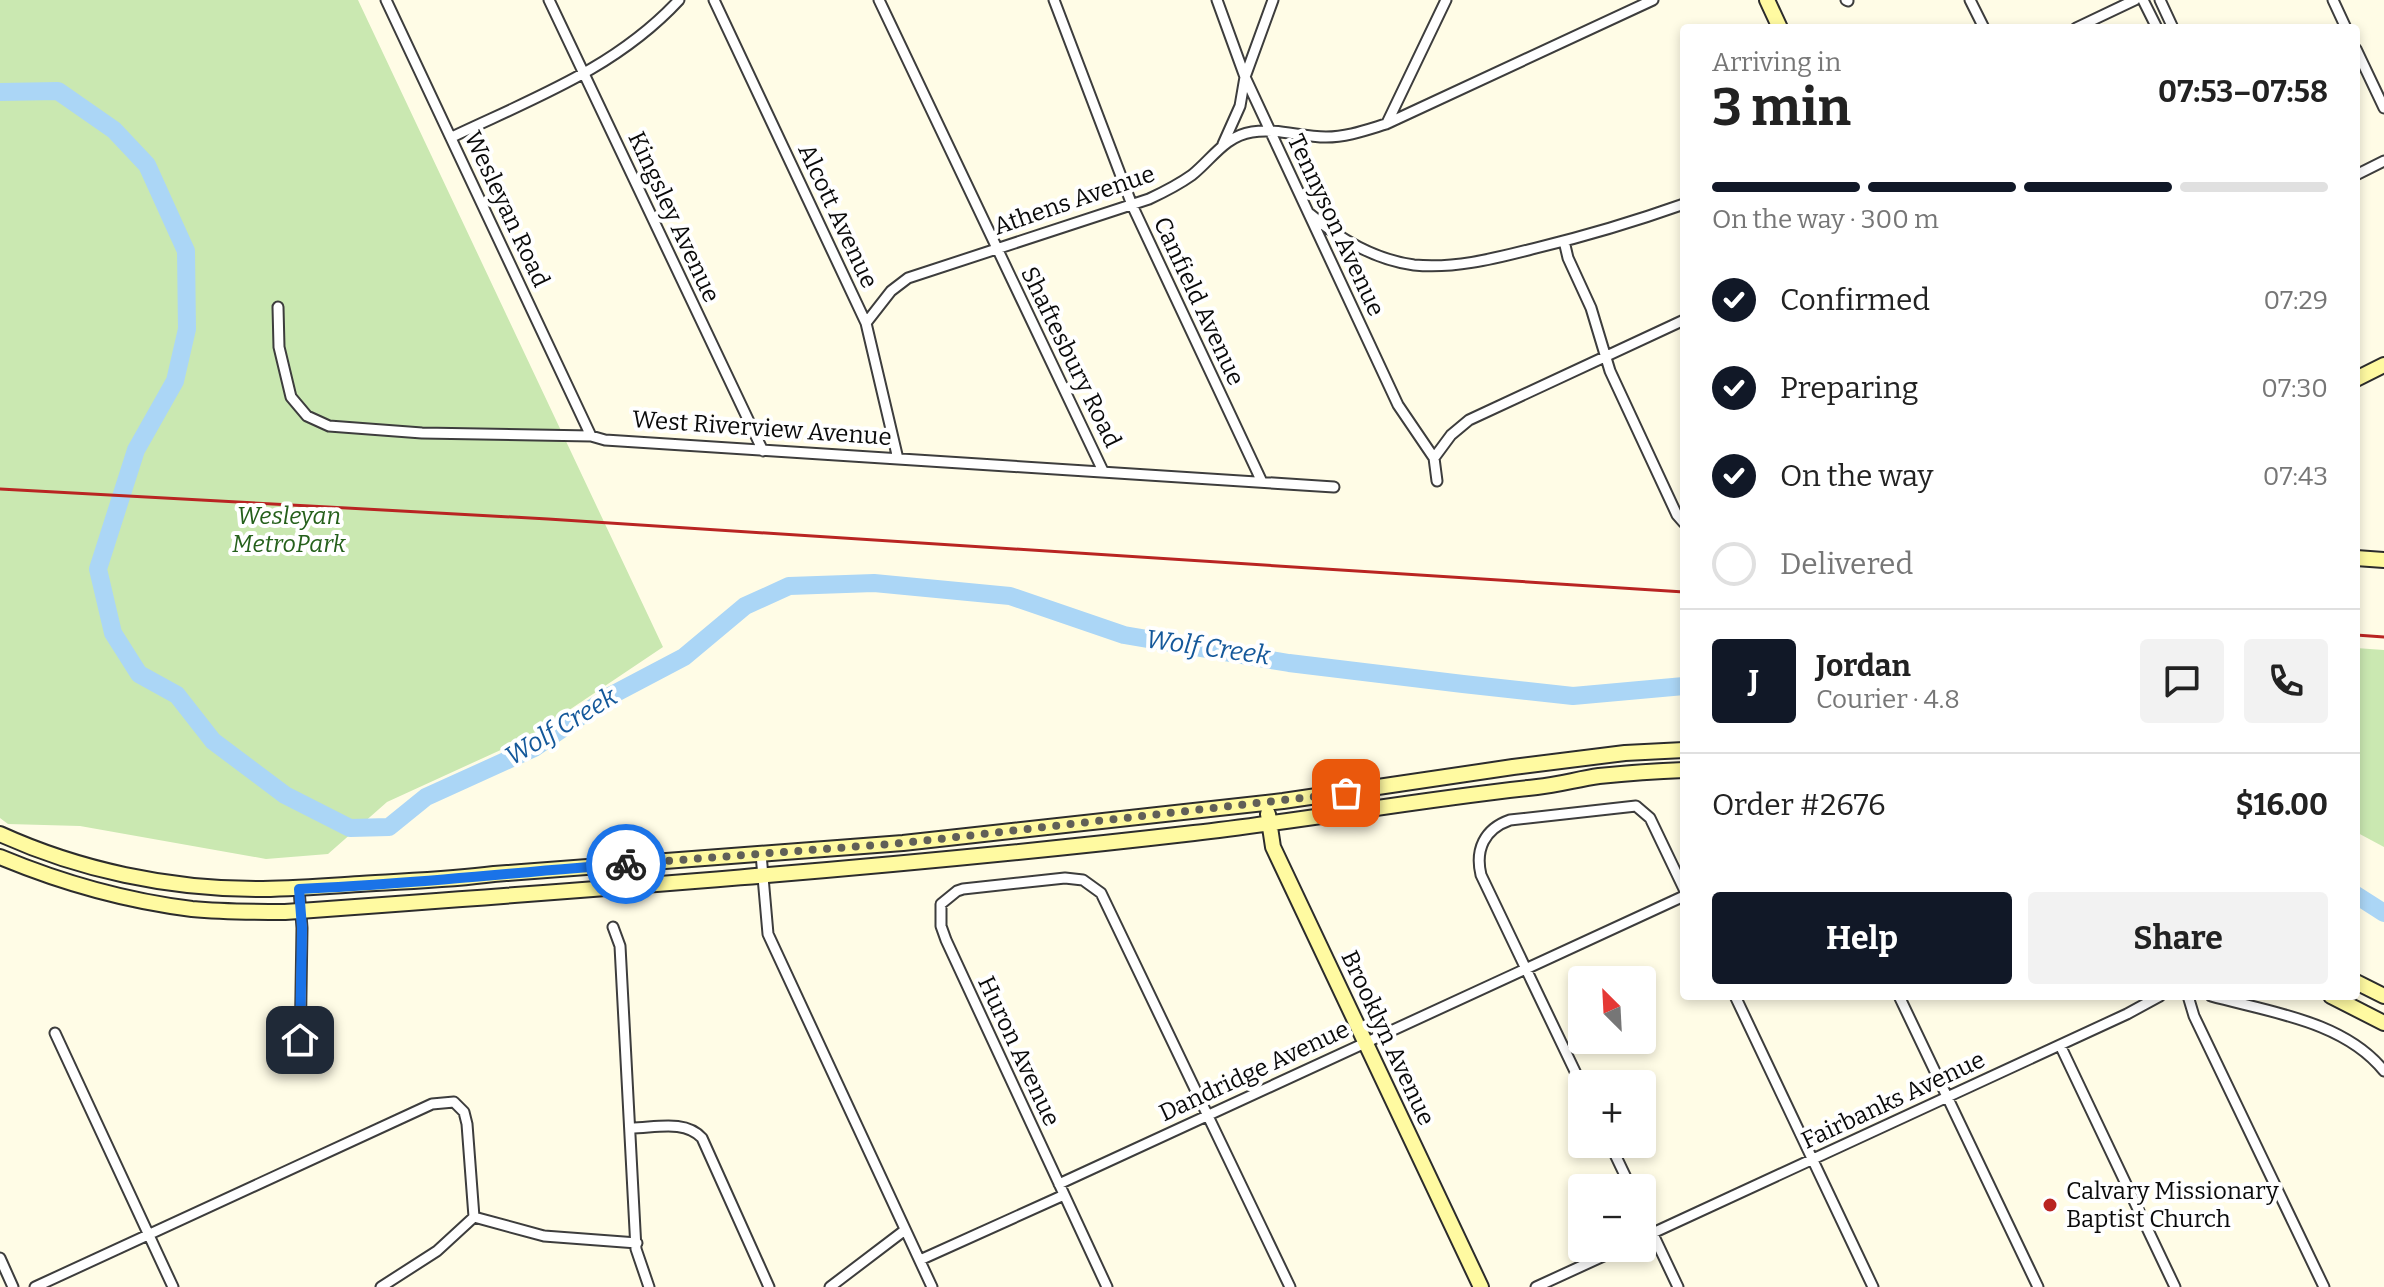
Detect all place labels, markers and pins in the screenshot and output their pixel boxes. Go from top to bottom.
pin [1312,759,1380,827]
pin [266,1006,334,1074]
place label: Calvary Missionary Baptist Church [2066,1177,2279,1233]
marker: Calvary Missionary Baptist Church [2041,1196,2059,1214]

